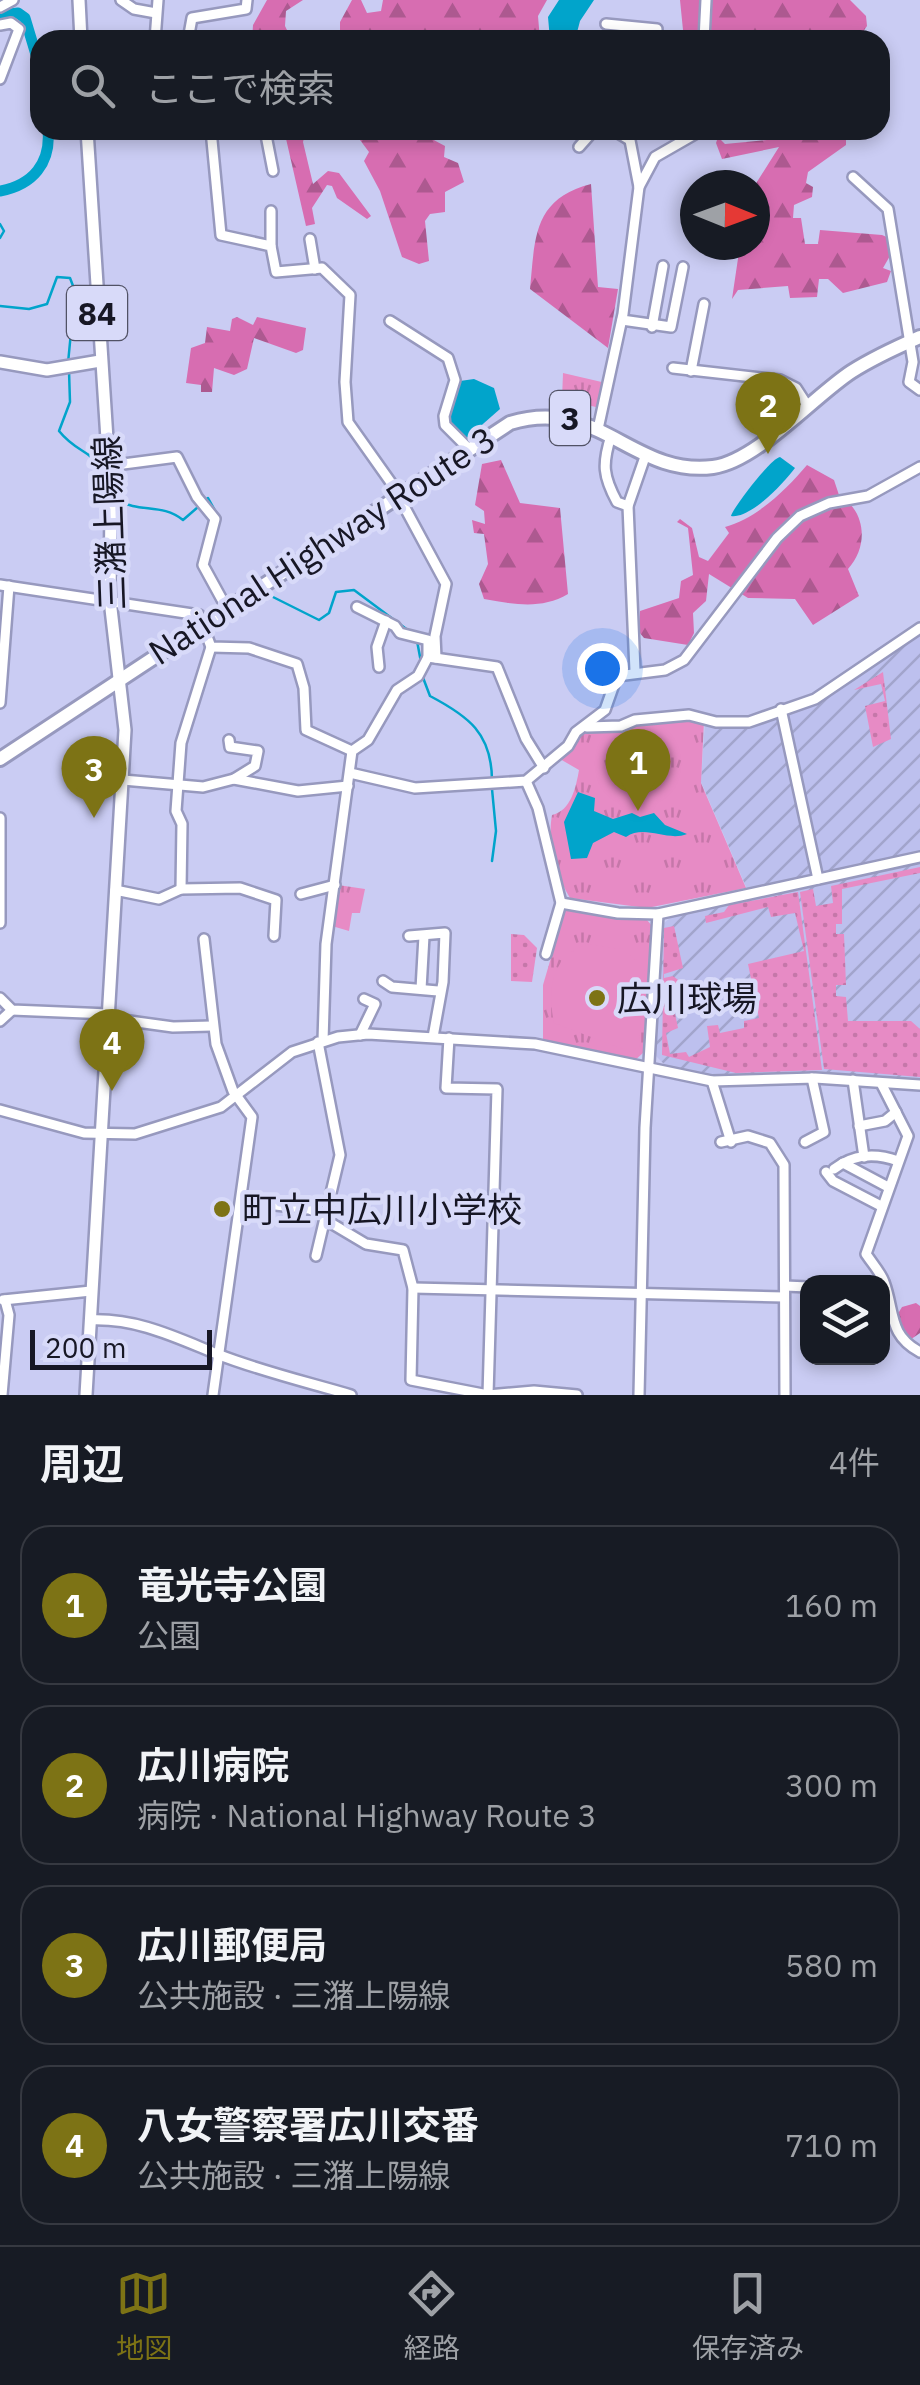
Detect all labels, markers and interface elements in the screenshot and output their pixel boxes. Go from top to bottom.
search box [30,30,890,140]
icon: search [65,58,120,113]
text: ここで検索 [145,63,335,112]
north arrow [680,170,770,260]
road number: 84 [67,286,127,340]
pin: 2 [736,372,800,454]
road number: 3 [550,391,590,445]
street label: National Highway Route 3 [140,415,504,675]
street label: 三潴上陽線 [83,435,135,611]
your location [577,643,628,694]
pin: 1 [606,728,670,811]
pin: 3 [62,736,126,818]
place label: 広川球場 [617,975,757,1021]
marker: 広川球場 [586,987,608,1009]
pin: 4 [80,1008,144,1091]
place label: 町立中広川小学校 [242,1186,522,1232]
marker: 町立中広川小学校 [211,1198,233,1220]
map controls [800,1275,890,1365]
button: layers [800,1275,890,1365]
scale bar [30,1325,212,1370]
text: 200 m [45,1329,126,1366]
text: 周辺 [40,1436,124,1491]
text: 4件 [829,1441,880,1483]
text: 竜光寺公園 [137,1560,327,1609]
text: 1 [65,1584,84,1626]
text: 160 m [785,1584,878,1626]
text: 公園 [137,1614,201,1656]
text: 広川病院 [137,1740,289,1789]
text: 2 [65,1764,84,1806]
text: 300 m [785,1764,878,1806]
text: 病院 · National Highway Route 3 [137,1794,597,1836]
text: 広川郵便局 [137,1920,327,1969]
text: 3 [65,1944,84,1986]
text: 580 m [785,1944,878,1986]
text: 公共施設 · 三潴上陽線 [137,1974,451,2016]
text: 八女警察署広川交番 [137,2100,479,2149]
text: 4 [65,2124,84,2166]
text: 710 m [785,2124,878,2166]
text: 公共施設 · 三潴上陽線 [137,2154,451,2196]
tab: 地図 [116,2266,172,2366]
tab: 経路 [404,2266,460,2366]
tab: 保存済み [692,2266,804,2366]

